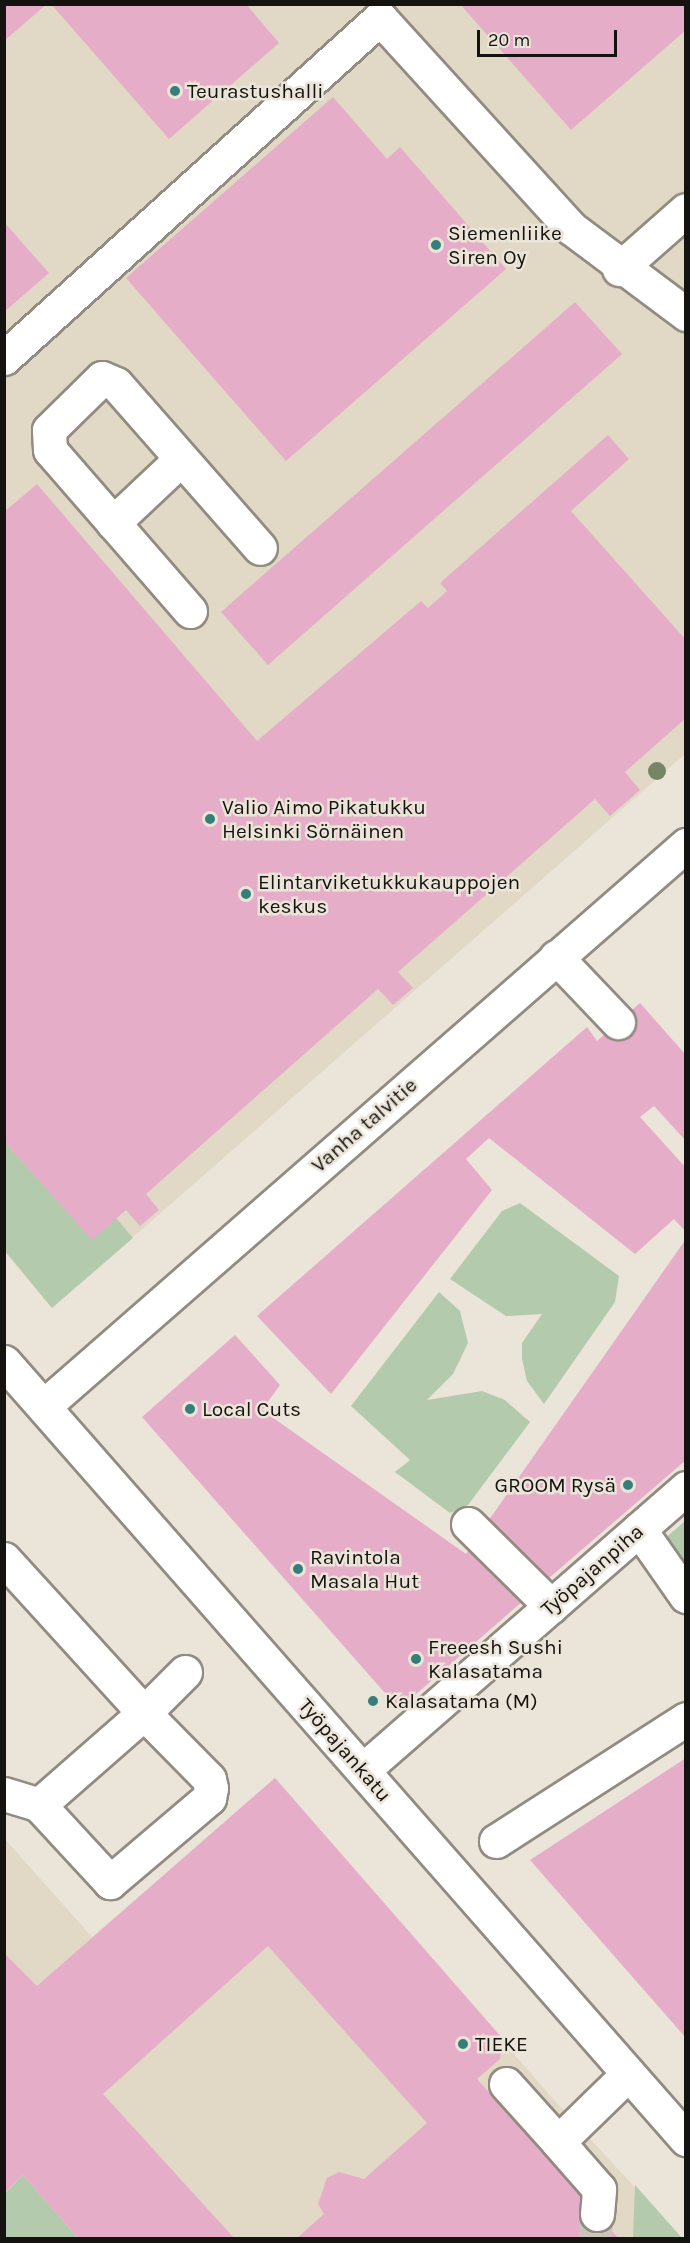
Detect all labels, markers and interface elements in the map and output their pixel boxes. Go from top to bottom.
scale bar [480,18,620,56]
text: 20 m [488,29,530,51]
place label: Teurastushalli [187,78,324,104]
marker: Teurastushalli [168,84,182,98]
place label: Siemenliike Siren Oy [448,220,562,270]
marker: Siemenliike Siren Oy [429,238,443,252]
place label: Valio Aimo Pikatukku Helsinki Sörnäinen [222,794,426,844]
marker: Valio Aimo Pikatukku Helsinki Sörnäinen [203,812,217,826]
place label: Elintarviketukkukauppojen keskus [258,869,520,919]
marker: Elintarviketukkukauppojen keskus [239,887,253,901]
street label: Vanha talvitie [306,1072,422,1178]
place label: Local Cuts [202,1396,301,1422]
marker: Local Cuts [183,1402,197,1416]
place label: GROOM Rysä [494,1472,616,1498]
marker: GROOM Rysä [621,1478,635,1492]
street label: Työpajanpiha [536,1519,648,1621]
place label: Ravintola Masala Hut [310,1544,419,1594]
marker: Ravintola Masala Hut [291,1562,305,1576]
place label: Freeesh Sushi Kalasatama [428,1634,563,1684]
marker: Freeesh Sushi Kalasatama [409,1652,423,1666]
place label: Kalasatama (M) [385,1688,538,1714]
street label: Työpajankatu [293,1693,397,1807]
marker: Kalasatama (M) [366,1694,380,1708]
place label: TIEKE [475,2031,528,2057]
marker: TIEKE [456,2037,470,2051]

